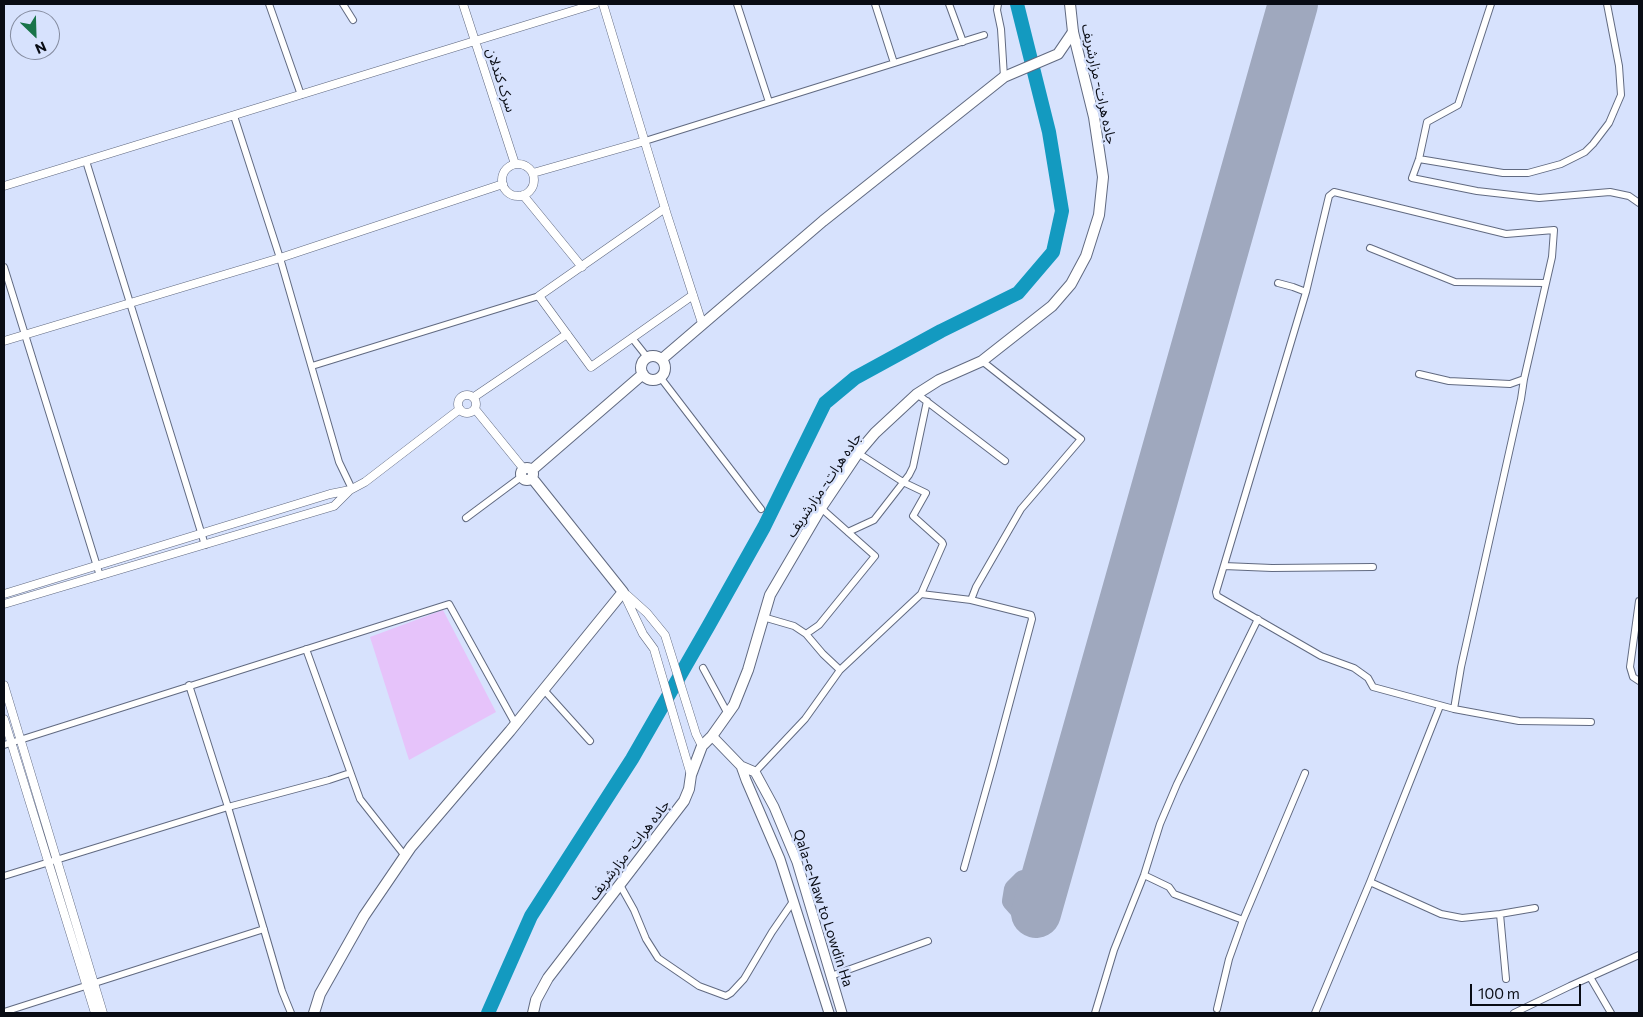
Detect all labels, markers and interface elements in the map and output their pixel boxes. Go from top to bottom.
north arrow [10,10,60,60]
street label: جاده هرات- مزارشریف [1078,22,1120,146]
text: N [33,38,49,58]
street label: سرک کندلان [483,46,519,114]
street label: جاده هرات- مزارشریف [783,429,865,541]
street label: جاده هرات- مزارشریف [585,796,673,904]
street label: Qala-e-Naw to Lowdin Ha [790,827,856,989]
scale bar [1473,974,1584,1006]
text: 100 m [1478,984,1520,1002]

